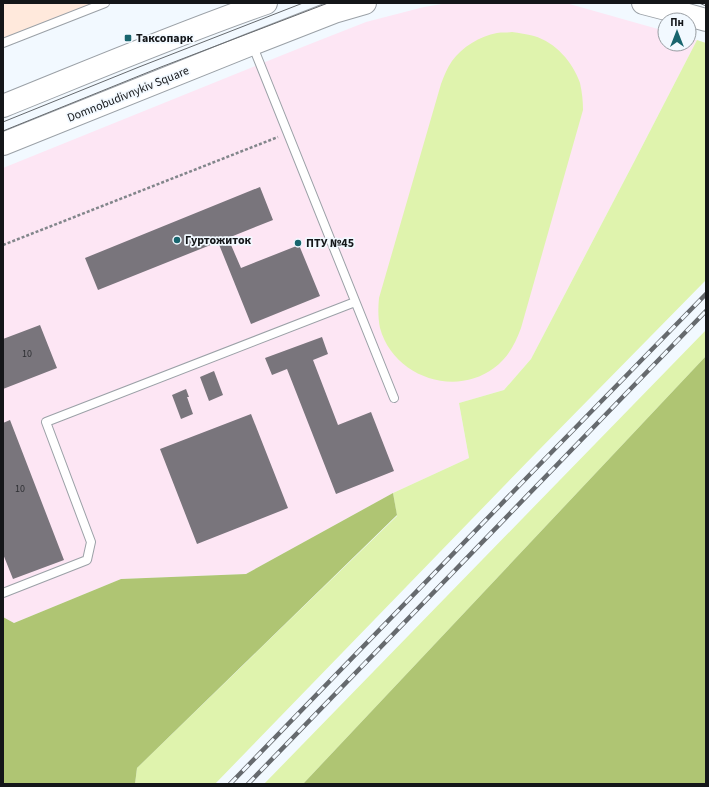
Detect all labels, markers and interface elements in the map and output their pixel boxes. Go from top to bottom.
north arrow [657,12,697,52]
text: Пн [670,15,684,30]
place label: Таксопарк [136,30,194,47]
marker: Таксопарк [123,33,133,43]
street label: Domnobudivnykiv Square [65,62,192,127]
place label: Гуртожиток [185,232,252,249]
marker: Гуртожиток [172,235,182,245]
place label: ПТУ №45 [306,235,354,252]
marker: ПТУ №45 [293,238,303,248]
house number: 10 [22,347,32,361]
house number: 10 [15,482,25,496]

